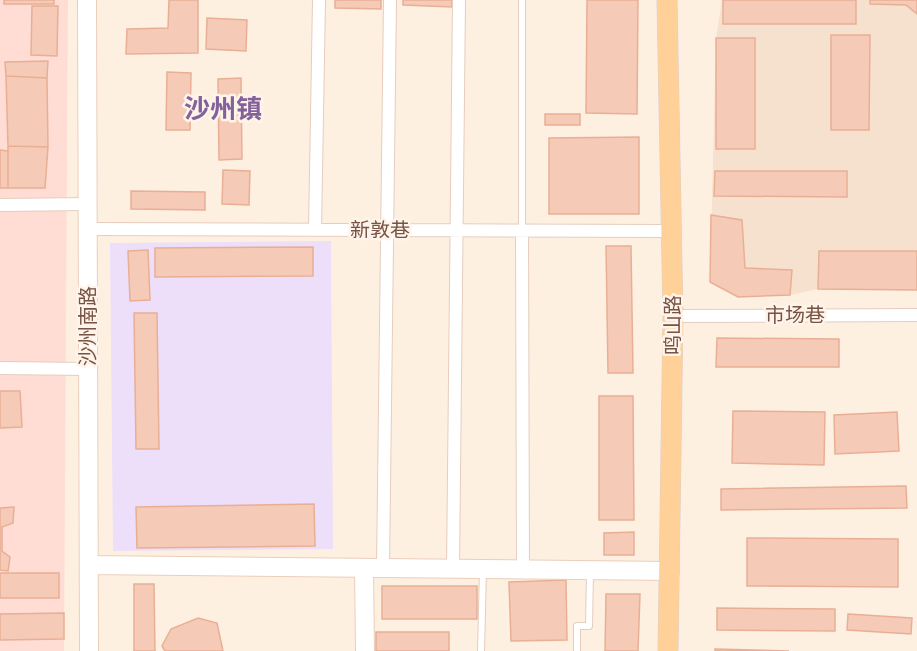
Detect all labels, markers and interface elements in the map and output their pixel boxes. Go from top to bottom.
district label: 沙州镇 [184,95,262,126]
street label: 新敦巷 [350,219,410,243]
street label: 沙州南路 [77,286,101,366]
street label: 鸣山路 [662,295,686,355]
street label: 市场巷 [765,304,825,328]

